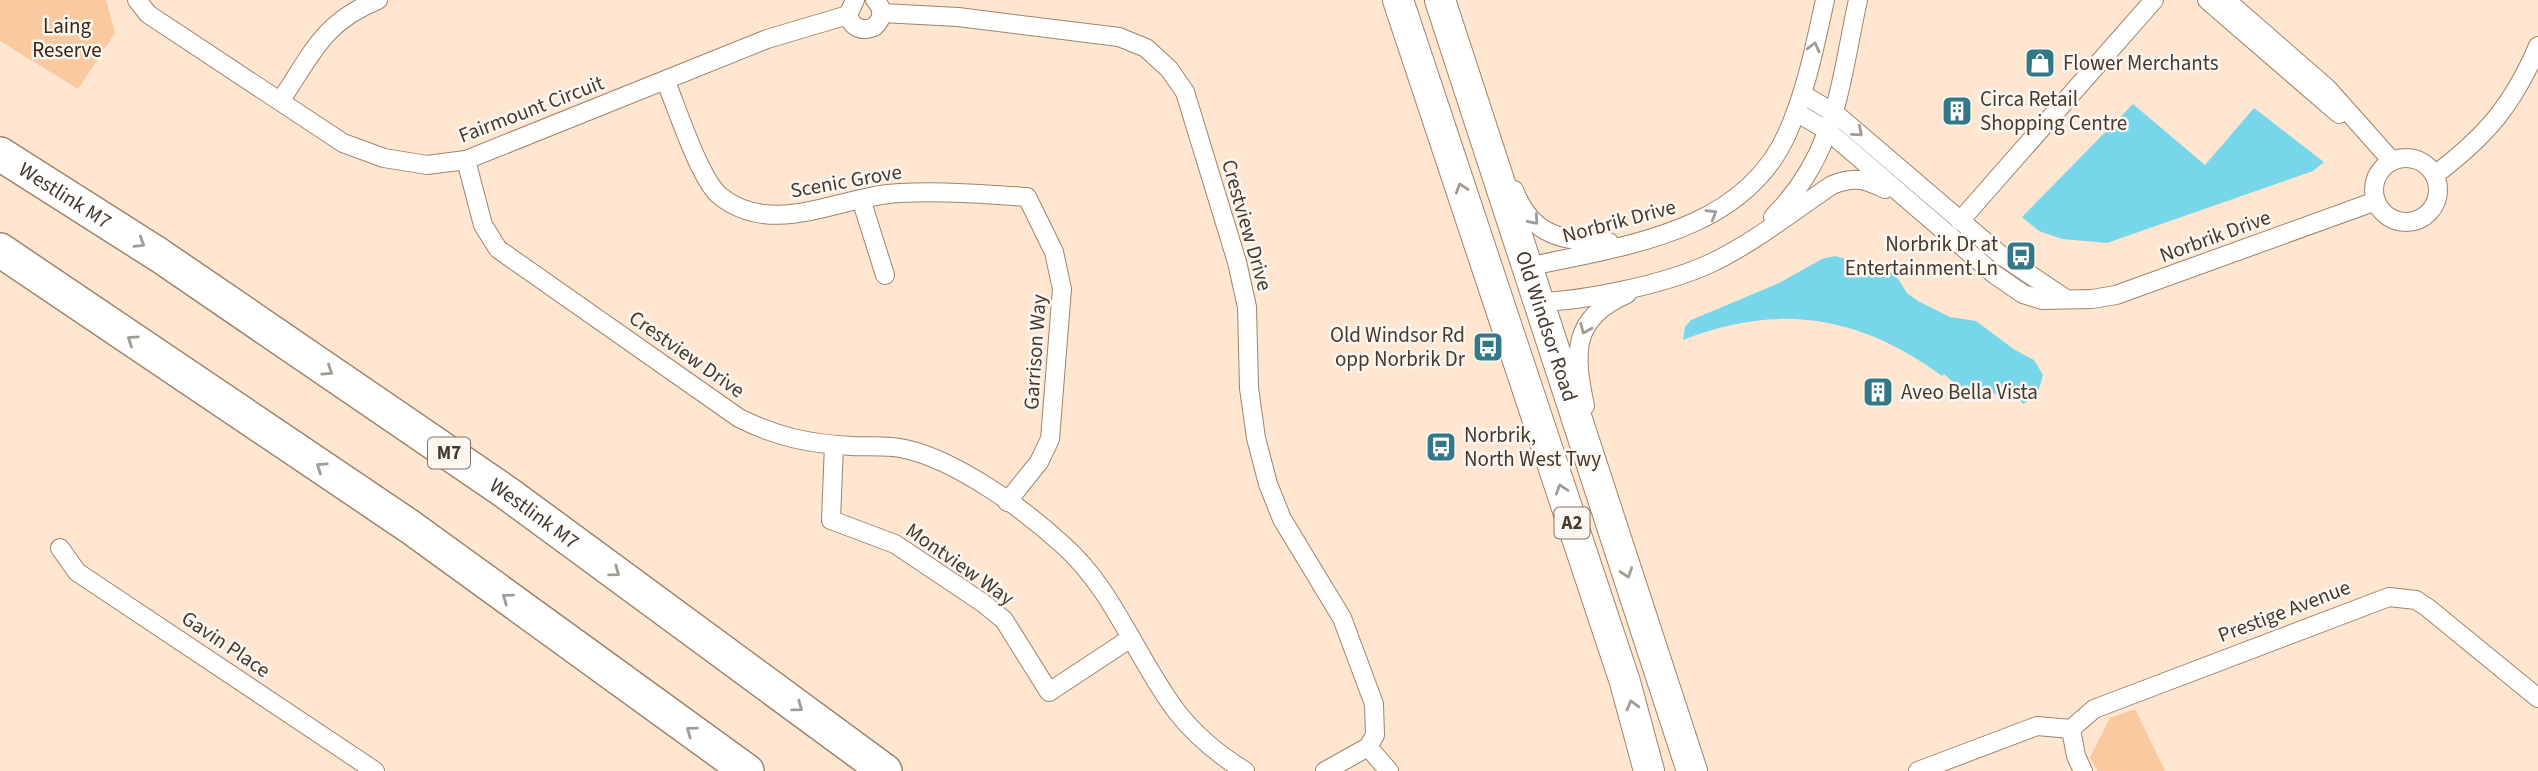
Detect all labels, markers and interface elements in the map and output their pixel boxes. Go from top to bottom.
park label: Laing Reserve [32,11,102,65]
one-way arrow [1806,41,1820,53]
shop icon: Flower Merchants [2023,46,2057,80]
place label: Flower Merchants [2063,48,2219,78]
street label: Fairmount Circuit [454,68,608,150]
place label: Circa Retail Shopping Centre [1980,84,2127,138]
building icon: Circa Retail Shopping Centre [1940,94,1974,128]
one-way arrow [1850,124,1863,137]
street label: Westlink M7 [13,155,117,236]
street label: Scenic Grove [788,156,904,206]
street label: Crestview Drive [1214,156,1280,294]
one-way arrow [1455,183,1469,195]
street label: Norbrik Drive [1559,191,1679,251]
street label: Norbrik Drive [2155,202,2275,270]
one-way arrow [1704,209,1717,222]
one-way arrow [1526,212,1538,225]
place label: Norbrik Dr at Entertainment Ln [1845,229,1998,283]
one-way arrow [133,234,146,247]
bus stop icon: Norbrik Dr at Entertainment Ln [2004,239,2038,273]
street label: Old Windsor Road [1508,247,1585,405]
street label: Garrison Way [1016,293,1054,411]
street label: Crestview Drive [623,303,751,405]
place label: Old Windsor Rd opp Norbrik Dr [1330,320,1466,374]
one-way arrow [1579,322,1593,335]
bus stop icon: Old Windsor Rd opp Norbrik Dr [1471,330,1505,364]
one-way arrow [127,336,140,348]
one-way arrow [321,363,334,376]
building icon: Aveo Bella Vista [1861,375,1895,409]
place label: Aveo Bella Vista [1901,377,2038,407]
place label: Norbrik, North West Twy [1464,420,1601,474]
bus stop icon: Norbrik, North West Twy [1424,430,1458,464]
road number: M7 [428,437,470,468]
one-way arrow [315,463,328,476]
street label: Westlink M7 [483,470,586,556]
one-way arrow [1555,483,1569,496]
road number: A2 [1554,508,1590,538]
street label: Montview Way [900,515,1021,613]
one-way arrow [607,564,620,576]
one-way arrow [1619,566,1633,579]
street label: Prestige Avenue [2213,572,2355,650]
one-way arrow [502,593,515,606]
street label: Gavin Place [176,603,276,685]
one-way arrow [790,699,803,711]
one-way arrow [1625,699,1640,711]
one-way arrow [687,727,699,739]

